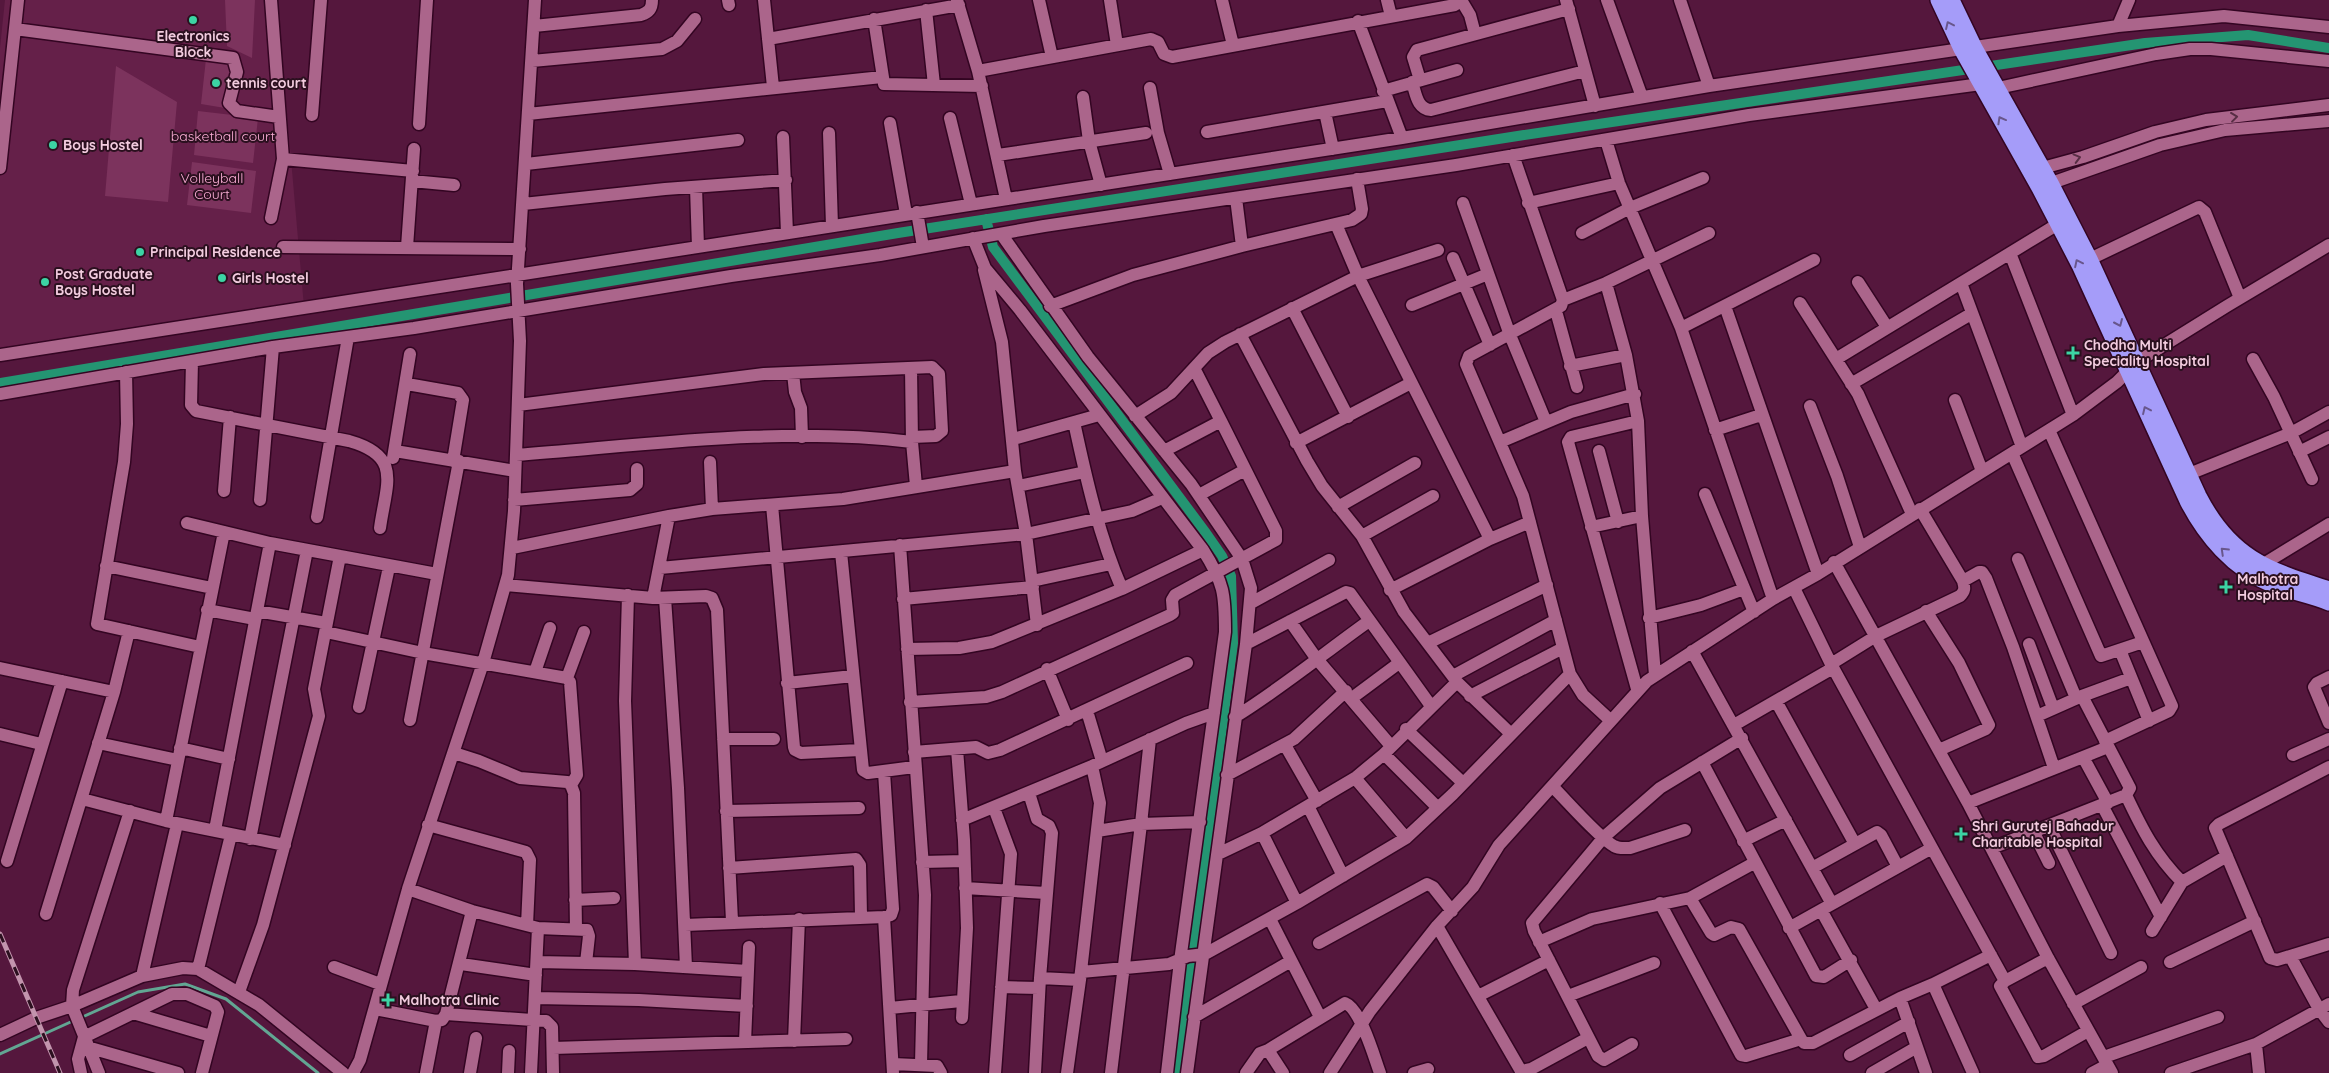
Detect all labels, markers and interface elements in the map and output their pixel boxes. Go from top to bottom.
marker: Electronics Block [187,14,199,26]
one-way arrow [1944,21,1955,30]
place label: Electronics Block [156,27,230,61]
place label: tennis court [226,74,307,92]
marker: tennis court [210,77,222,89]
one-way arrow [2230,112,2238,123]
one-way arrow [1997,116,2007,125]
park label: basketball court [171,127,275,145]
place label: Boys Hostel [63,136,143,154]
marker: Boys Hostel [47,139,59,151]
one-way arrow [2073,153,2082,164]
park label: Volleyball Court [181,169,243,203]
place label: Principal Residence [150,243,281,261]
marker: Principal Residence [134,246,146,258]
one-way arrow [2073,259,2084,268]
place label: Post Graduate Boys Hostel [55,265,153,299]
place label: Girls Hostel [232,269,309,287]
marker: Girls Hostel [216,272,228,284]
marker: Post Graduate Boys Hostel [39,276,51,288]
one-way arrow [2112,318,2123,327]
place label: Chodha Multi Speciality Hospital [2084,336,2210,370]
marker: Chodha Multi Speciality Hospital [2066,346,2080,360]
one-way arrow [2141,406,2152,415]
one-way arrow [2220,548,2229,557]
place label: Malhotra Hospital [2237,570,2298,604]
marker: Malhotra Hospital [2219,580,2233,594]
place label: Shri Gurutej Bahadur Charitable Hospital [1972,817,2114,851]
marker: Shri Gurutej Bahadur Charitable Hospital [1954,827,1968,841]
place label: Malhotra Clinic [399,991,499,1009]
marker: Malhotra Clinic [381,993,395,1007]

